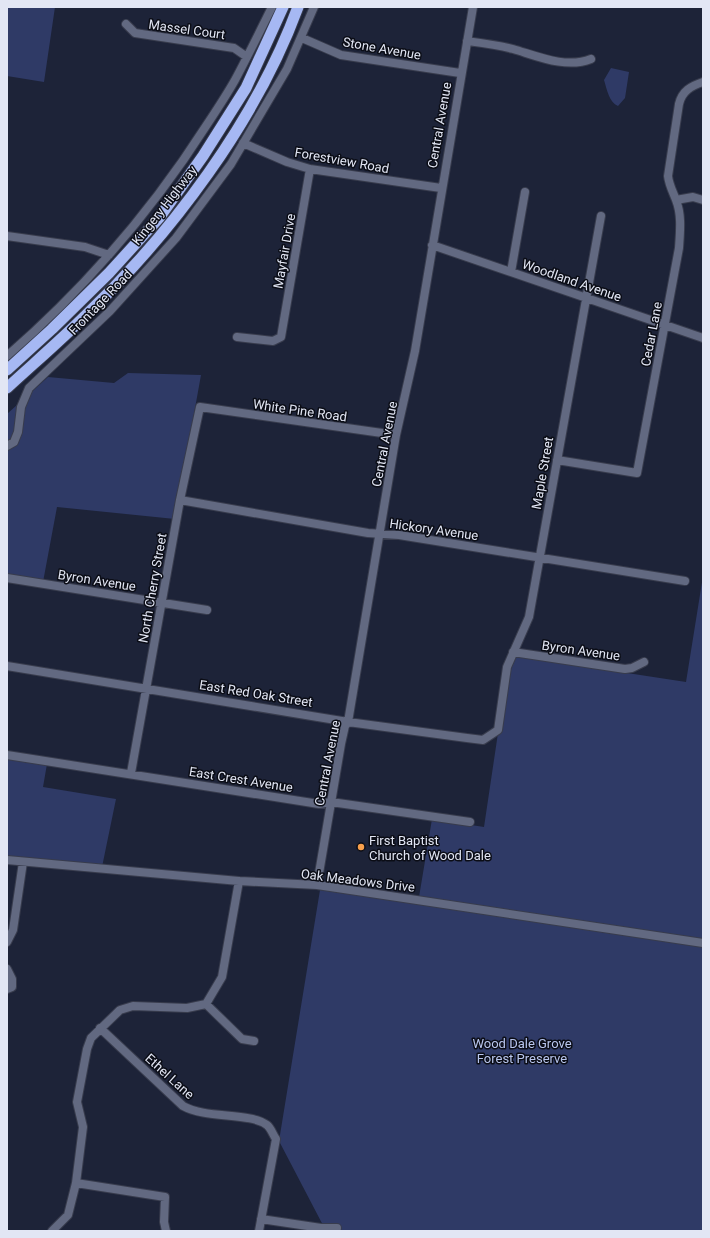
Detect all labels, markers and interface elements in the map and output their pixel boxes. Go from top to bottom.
street label: Massel Court [148,17,226,42]
street label: Stone Avenue [342,34,422,63]
street label: Central Avenue [425,81,454,169]
street label: Forestview Road [293,145,390,176]
street label: Kingery Highway [129,163,200,248]
street label: Mayfair Drive [270,212,299,290]
street label: Woodland Avenue [520,256,624,305]
street label: Frontage Road [66,267,135,338]
street label: Cedar Lane [638,300,665,368]
street label: White Pine Road [252,396,348,425]
street label: Central Avenue [369,400,400,488]
street label: Maple Street [529,436,556,510]
street label: Hickory Avenue [388,516,479,543]
street label: North Cherry Street [135,532,170,644]
street label: Byron Avenue [57,567,137,594]
street label: Byron Avenue [541,638,621,663]
street label: East Red Oak Street [198,677,314,710]
street label: Central Avenue [312,719,343,807]
street label: East Crest Avenue [188,764,294,795]
place label: First Baptist Church of Wood Dale [369,833,491,863]
marker: First Baptist Church of Wood Dale [356,842,366,852]
street label: Oak Meadows Drive [300,866,416,895]
park label: Wood Dale Grove Forest Preserve [472,1036,572,1066]
street label: Ethel Lane [142,1051,197,1102]

